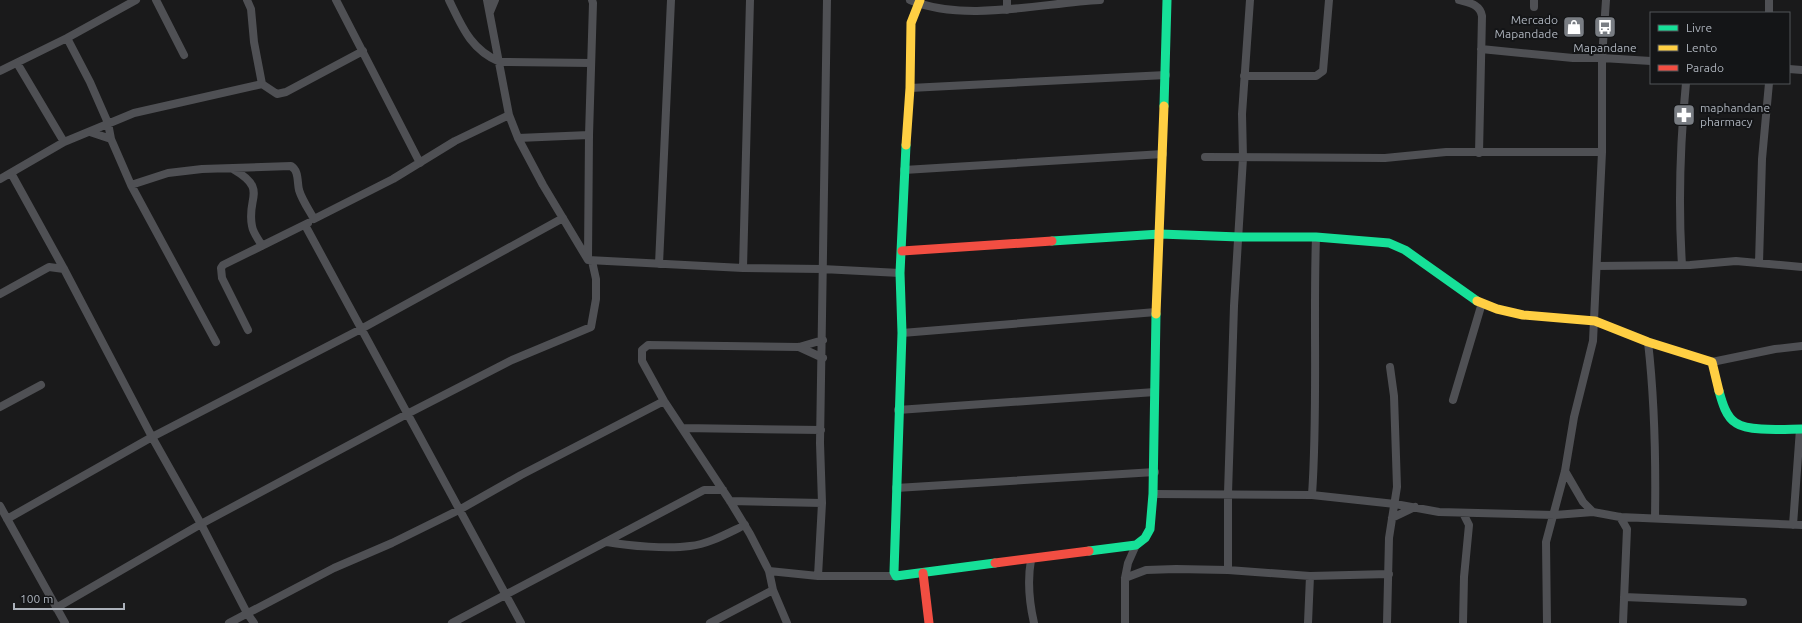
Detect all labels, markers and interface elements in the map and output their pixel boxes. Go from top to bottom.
legend [1650,12,1790,84]
place label: Mercado Mapandade [1495,13,1558,40]
shop icon: Mercado Mapandade [1561,14,1587,40]
bus stop icon: Mapandane [1592,14,1618,40]
text: Livre [1686,21,1712,34]
place label: Mapandane [1573,41,1637,54]
text: Lento [1686,41,1717,54]
text: Parado [1686,61,1724,74]
place label: maphandane pharmacy [1700,101,1770,128]
pharmacy icon: maphandane pharmacy [1671,102,1697,128]
scale bar [14,585,124,611]
text: 100 m [20,592,53,605]

